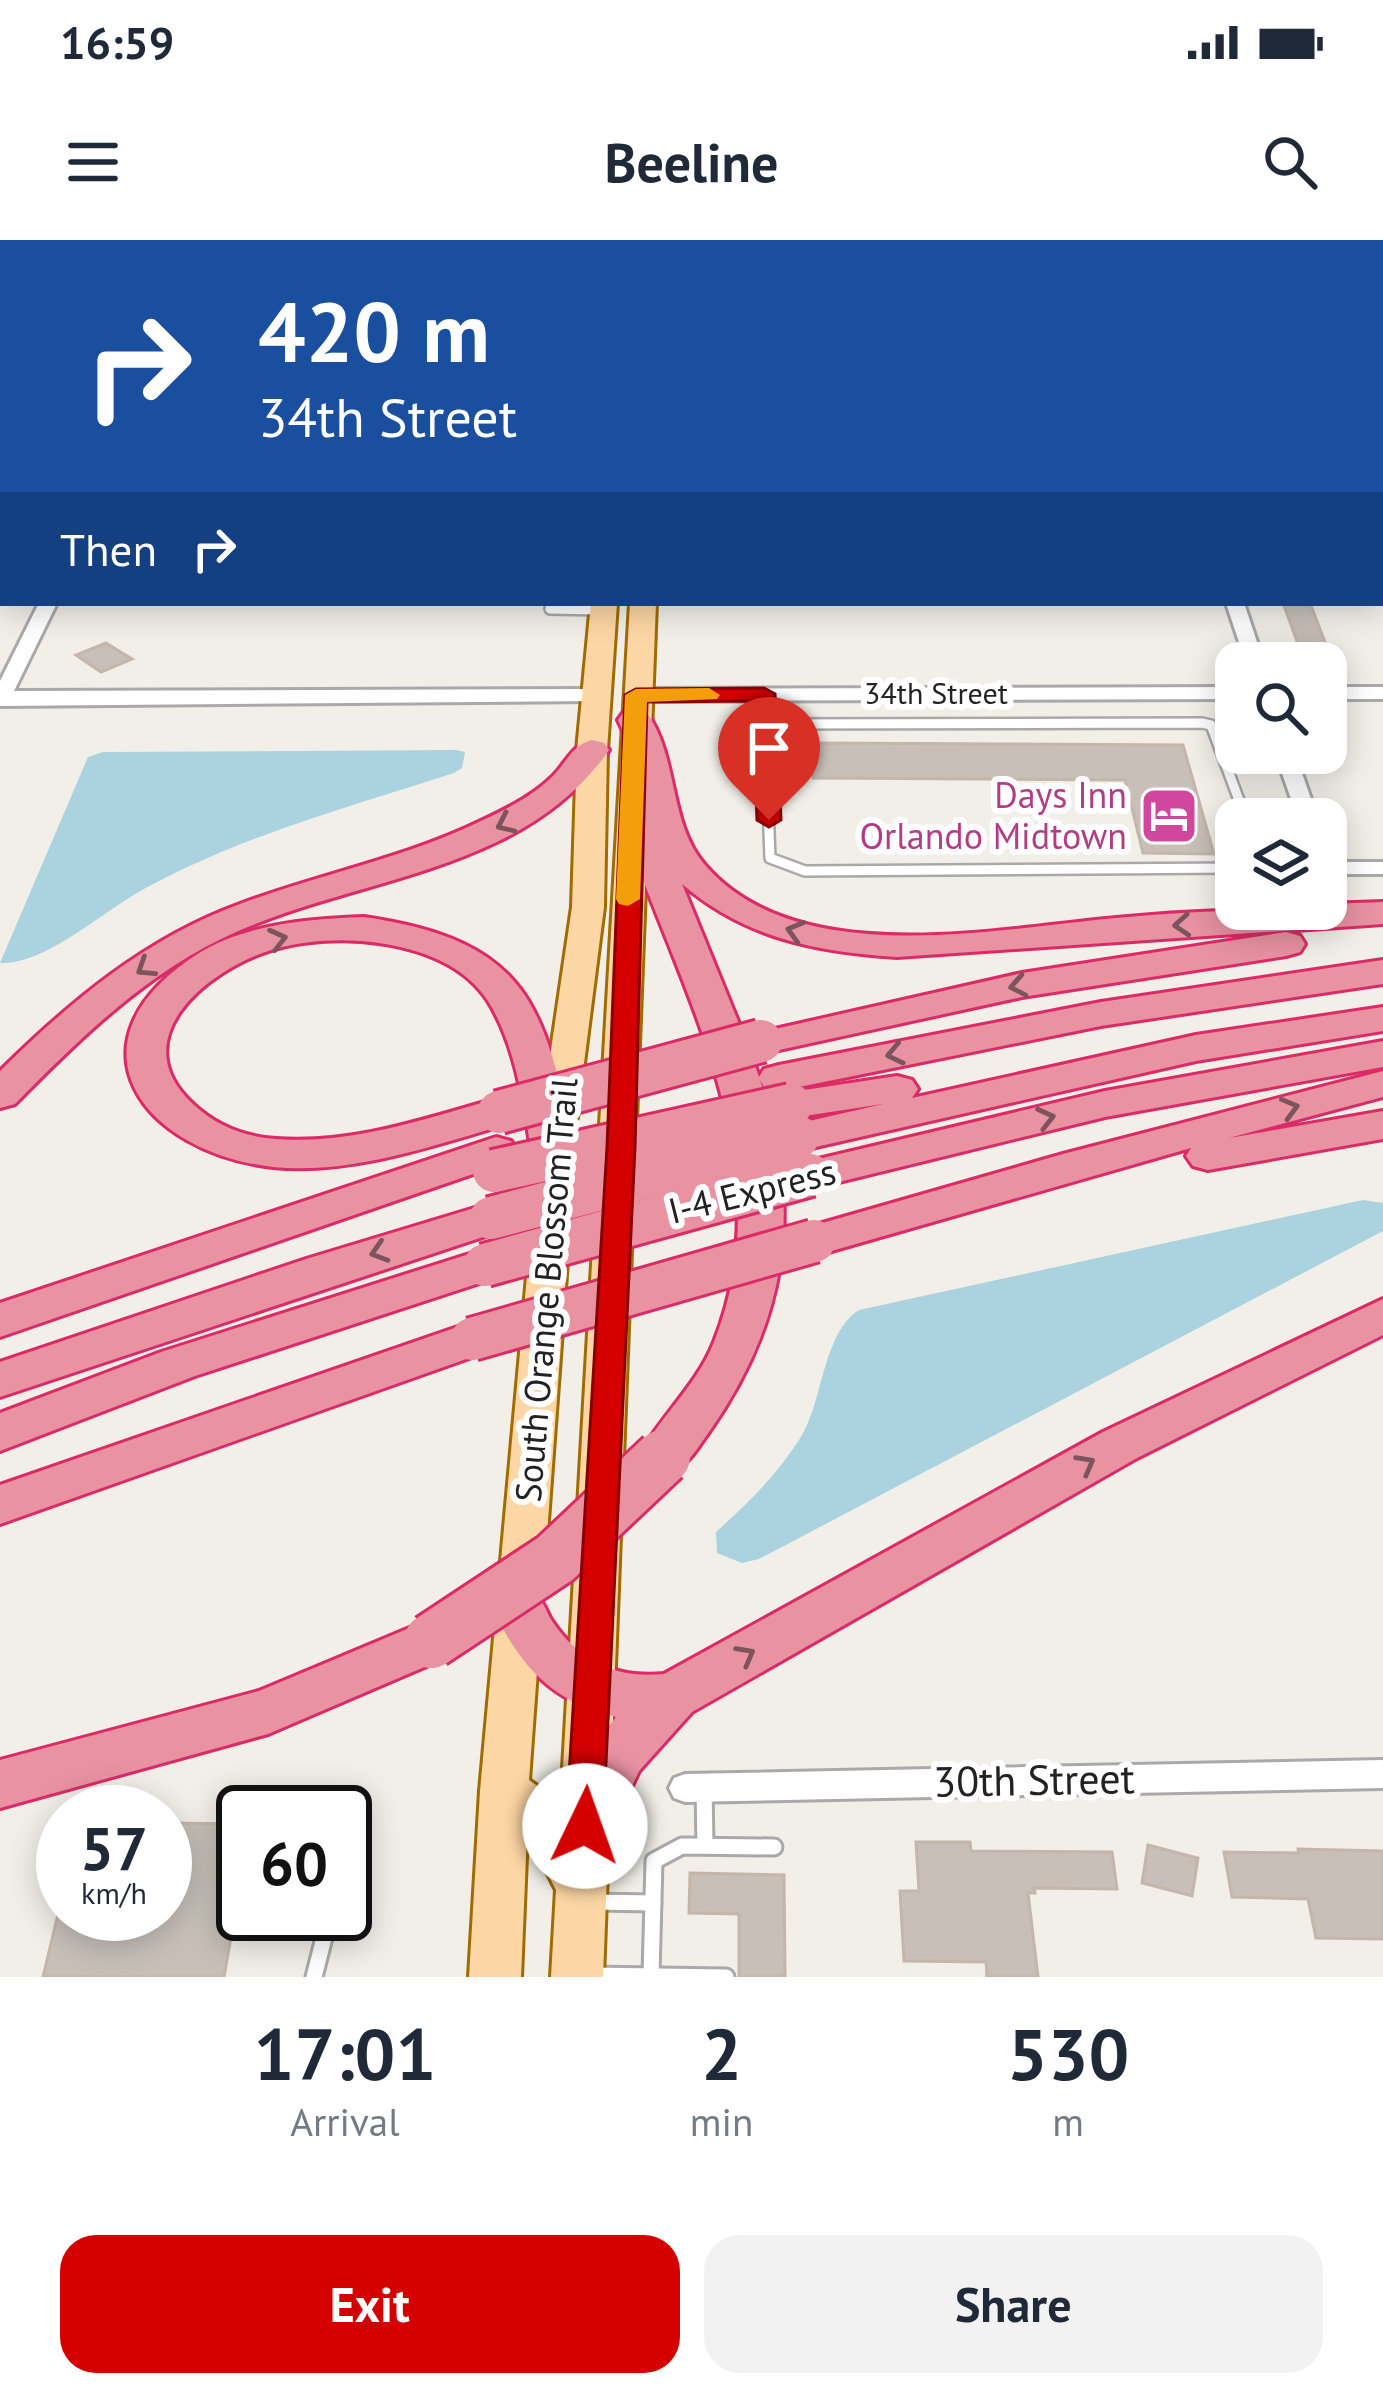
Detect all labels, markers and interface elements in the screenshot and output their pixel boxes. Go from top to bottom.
text: 16:59 [60,13,174,71]
text: Beeline [605,127,778,197]
icon: menu [60,129,126,195]
icon: search [1257,129,1323,195]
text: 420 m [258,276,490,385]
icon: right [60,288,216,444]
text: 34th Street [258,382,517,452]
icon: right [181,516,247,582]
text: Then [60,520,157,578]
map controls [1215,642,1347,930]
button: search [1215,642,1347,774]
street label: 34th Street [864,673,1008,712]
pin [718,697,820,820]
icon: arrive [736,715,802,781]
place label: Days Inn Orlando Midtown [859,771,1127,859]
hotel icon: Days Inn Orlando Midtown [1138,785,1200,847]
button: layers [1215,798,1347,930]
one-way arrow [496,810,517,833]
one-way arrow [1172,911,1191,937]
one-way arrow [785,920,806,945]
one-way arrow [267,928,287,953]
one-way arrow [136,954,158,976]
one-way arrow [1008,972,1028,997]
one-way arrow [885,1040,905,1066]
street label: South Orange Blossom Trail [504,1075,588,1504]
one-way arrow [1280,1097,1300,1122]
one-way arrow [1035,1107,1055,1132]
street label: I-4 Express [663,1147,840,1234]
one-way arrow [369,1238,390,1263]
one-way arrow [1073,1456,1095,1479]
one-way arrow [733,1647,755,1670]
street label: 30th Street [933,1750,1135,1809]
position arrow [522,1763,648,1889]
speed limit sign: 60 [216,1785,372,1941]
text: 57 [80,1809,148,1887]
text: km/h [81,1873,147,1912]
text: 17:01 [254,2007,436,2100]
text: 2 [701,2007,742,2100]
text: 530 [1007,2007,1129,2100]
text: Arrival [290,2096,400,2147]
text: min [690,2096,753,2147]
text: m [1052,2096,1084,2147]
button: Exit [60,2235,680,2373]
button: Share [704,2235,1323,2373]

